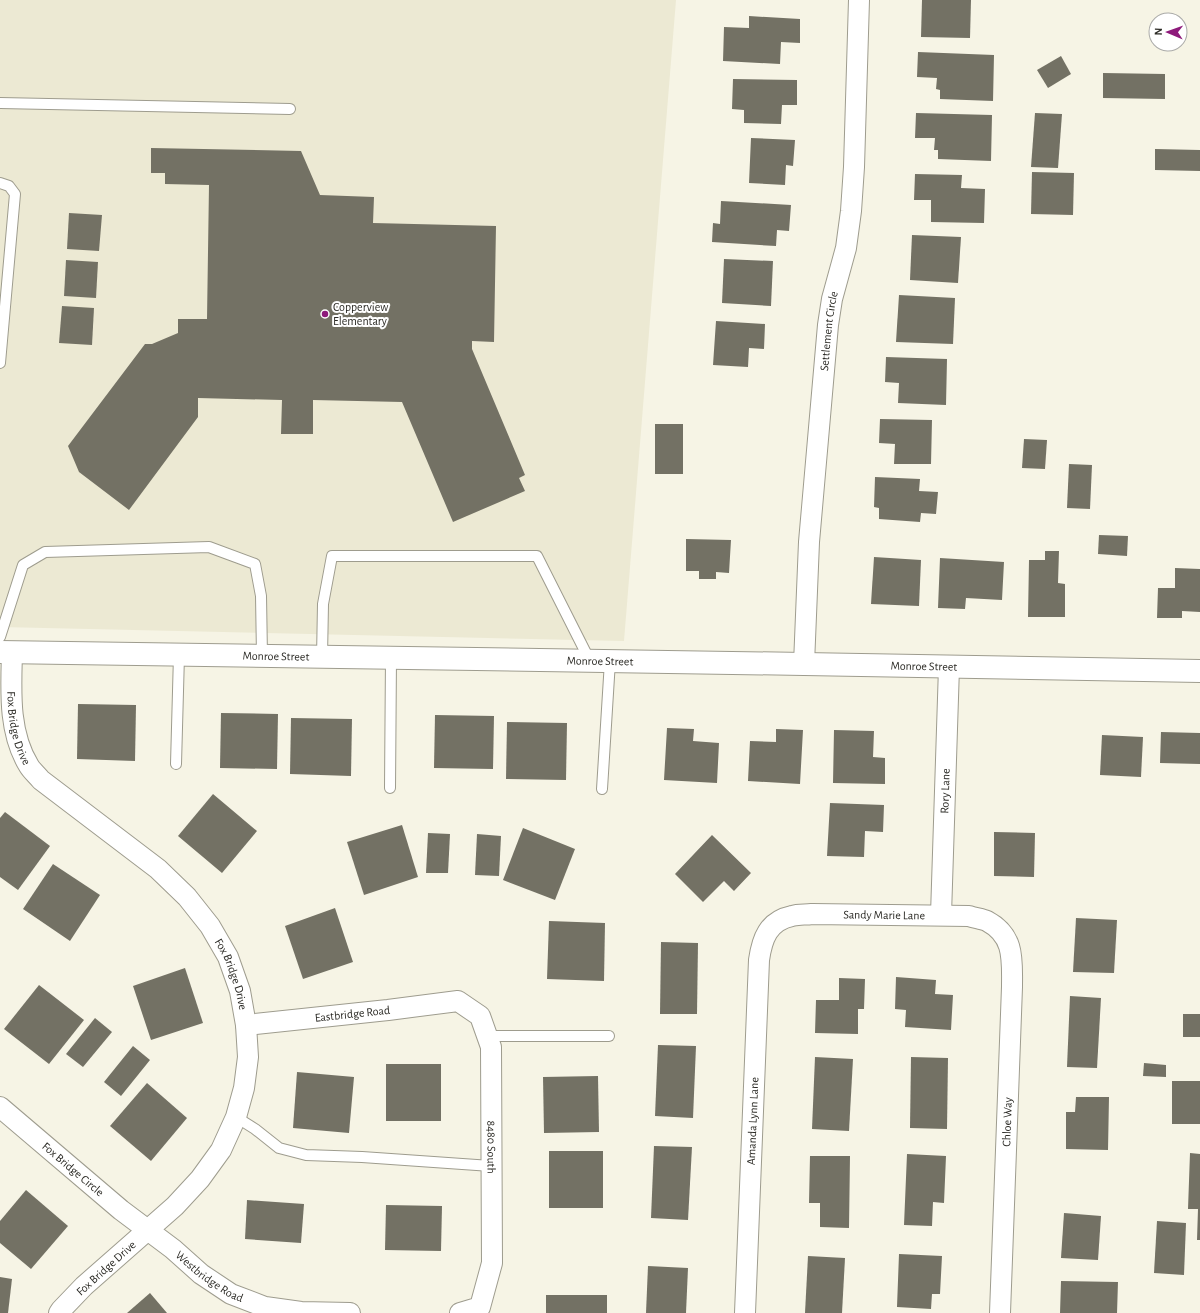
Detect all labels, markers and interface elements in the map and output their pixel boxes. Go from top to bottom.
north arrow [1148,12,1188,52]
text: N [1153,28,1164,36]
street label: Settlement Circle [818,290,840,372]
place label: Copperview Elementary [333,301,388,328]
marker: Copperview Elementary [320,309,330,319]
street label: Monroe Street [243,650,310,663]
street label: Monroe Street [566,654,634,667]
street label: Monroe Street [890,660,958,673]
street label: Fox Bridge Drive [5,691,33,767]
street label: Rory Lane [938,768,952,814]
street label: Sandy Marie Lane [843,908,925,922]
street label: Fox Bridge Drive [213,936,249,1011]
street label: Eastbridge Road [314,1004,391,1024]
street label: Amanda Lynn Lane [745,1077,760,1165]
street label: Chloe Way [1000,1097,1015,1147]
street label: 8480 South [485,1121,498,1174]
street label: Fox Bridge Circle [40,1140,106,1199]
street label: Fox Bridge Drive [74,1238,138,1298]
street label: Westbridge Road [173,1248,245,1304]

